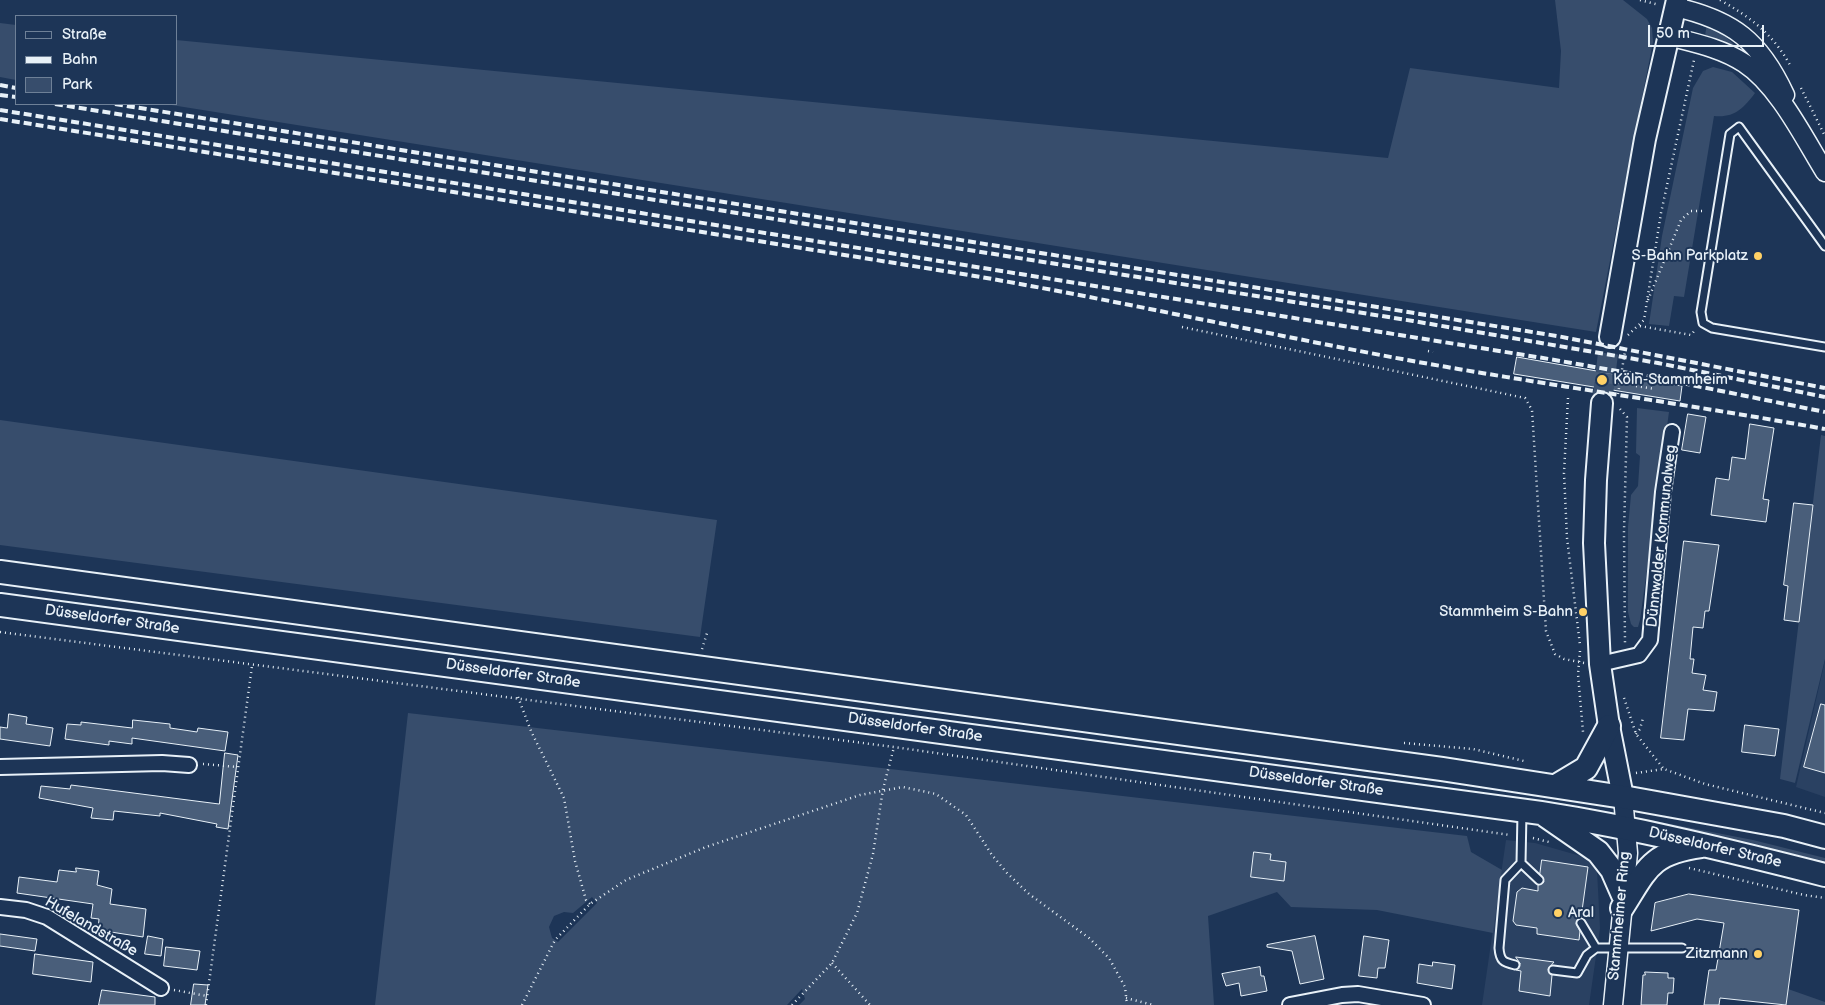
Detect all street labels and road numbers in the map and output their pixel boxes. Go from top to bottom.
street label: Dünnwalder Kommunalweg [1643,444,1681,628]
street label: Düsseldorfer Straße [43,602,181,638]
street label: Düsseldorfer Straße [444,656,582,692]
street label: Düsseldorfer Straße [846,710,984,746]
street label: Düsseldorfer Straße [1247,764,1385,800]
street label: Düsseldorfer Straße [1647,824,1783,872]
street label: Stammheimer Ring [1605,851,1635,981]
street label: Hufelandstraße [41,893,141,961]

